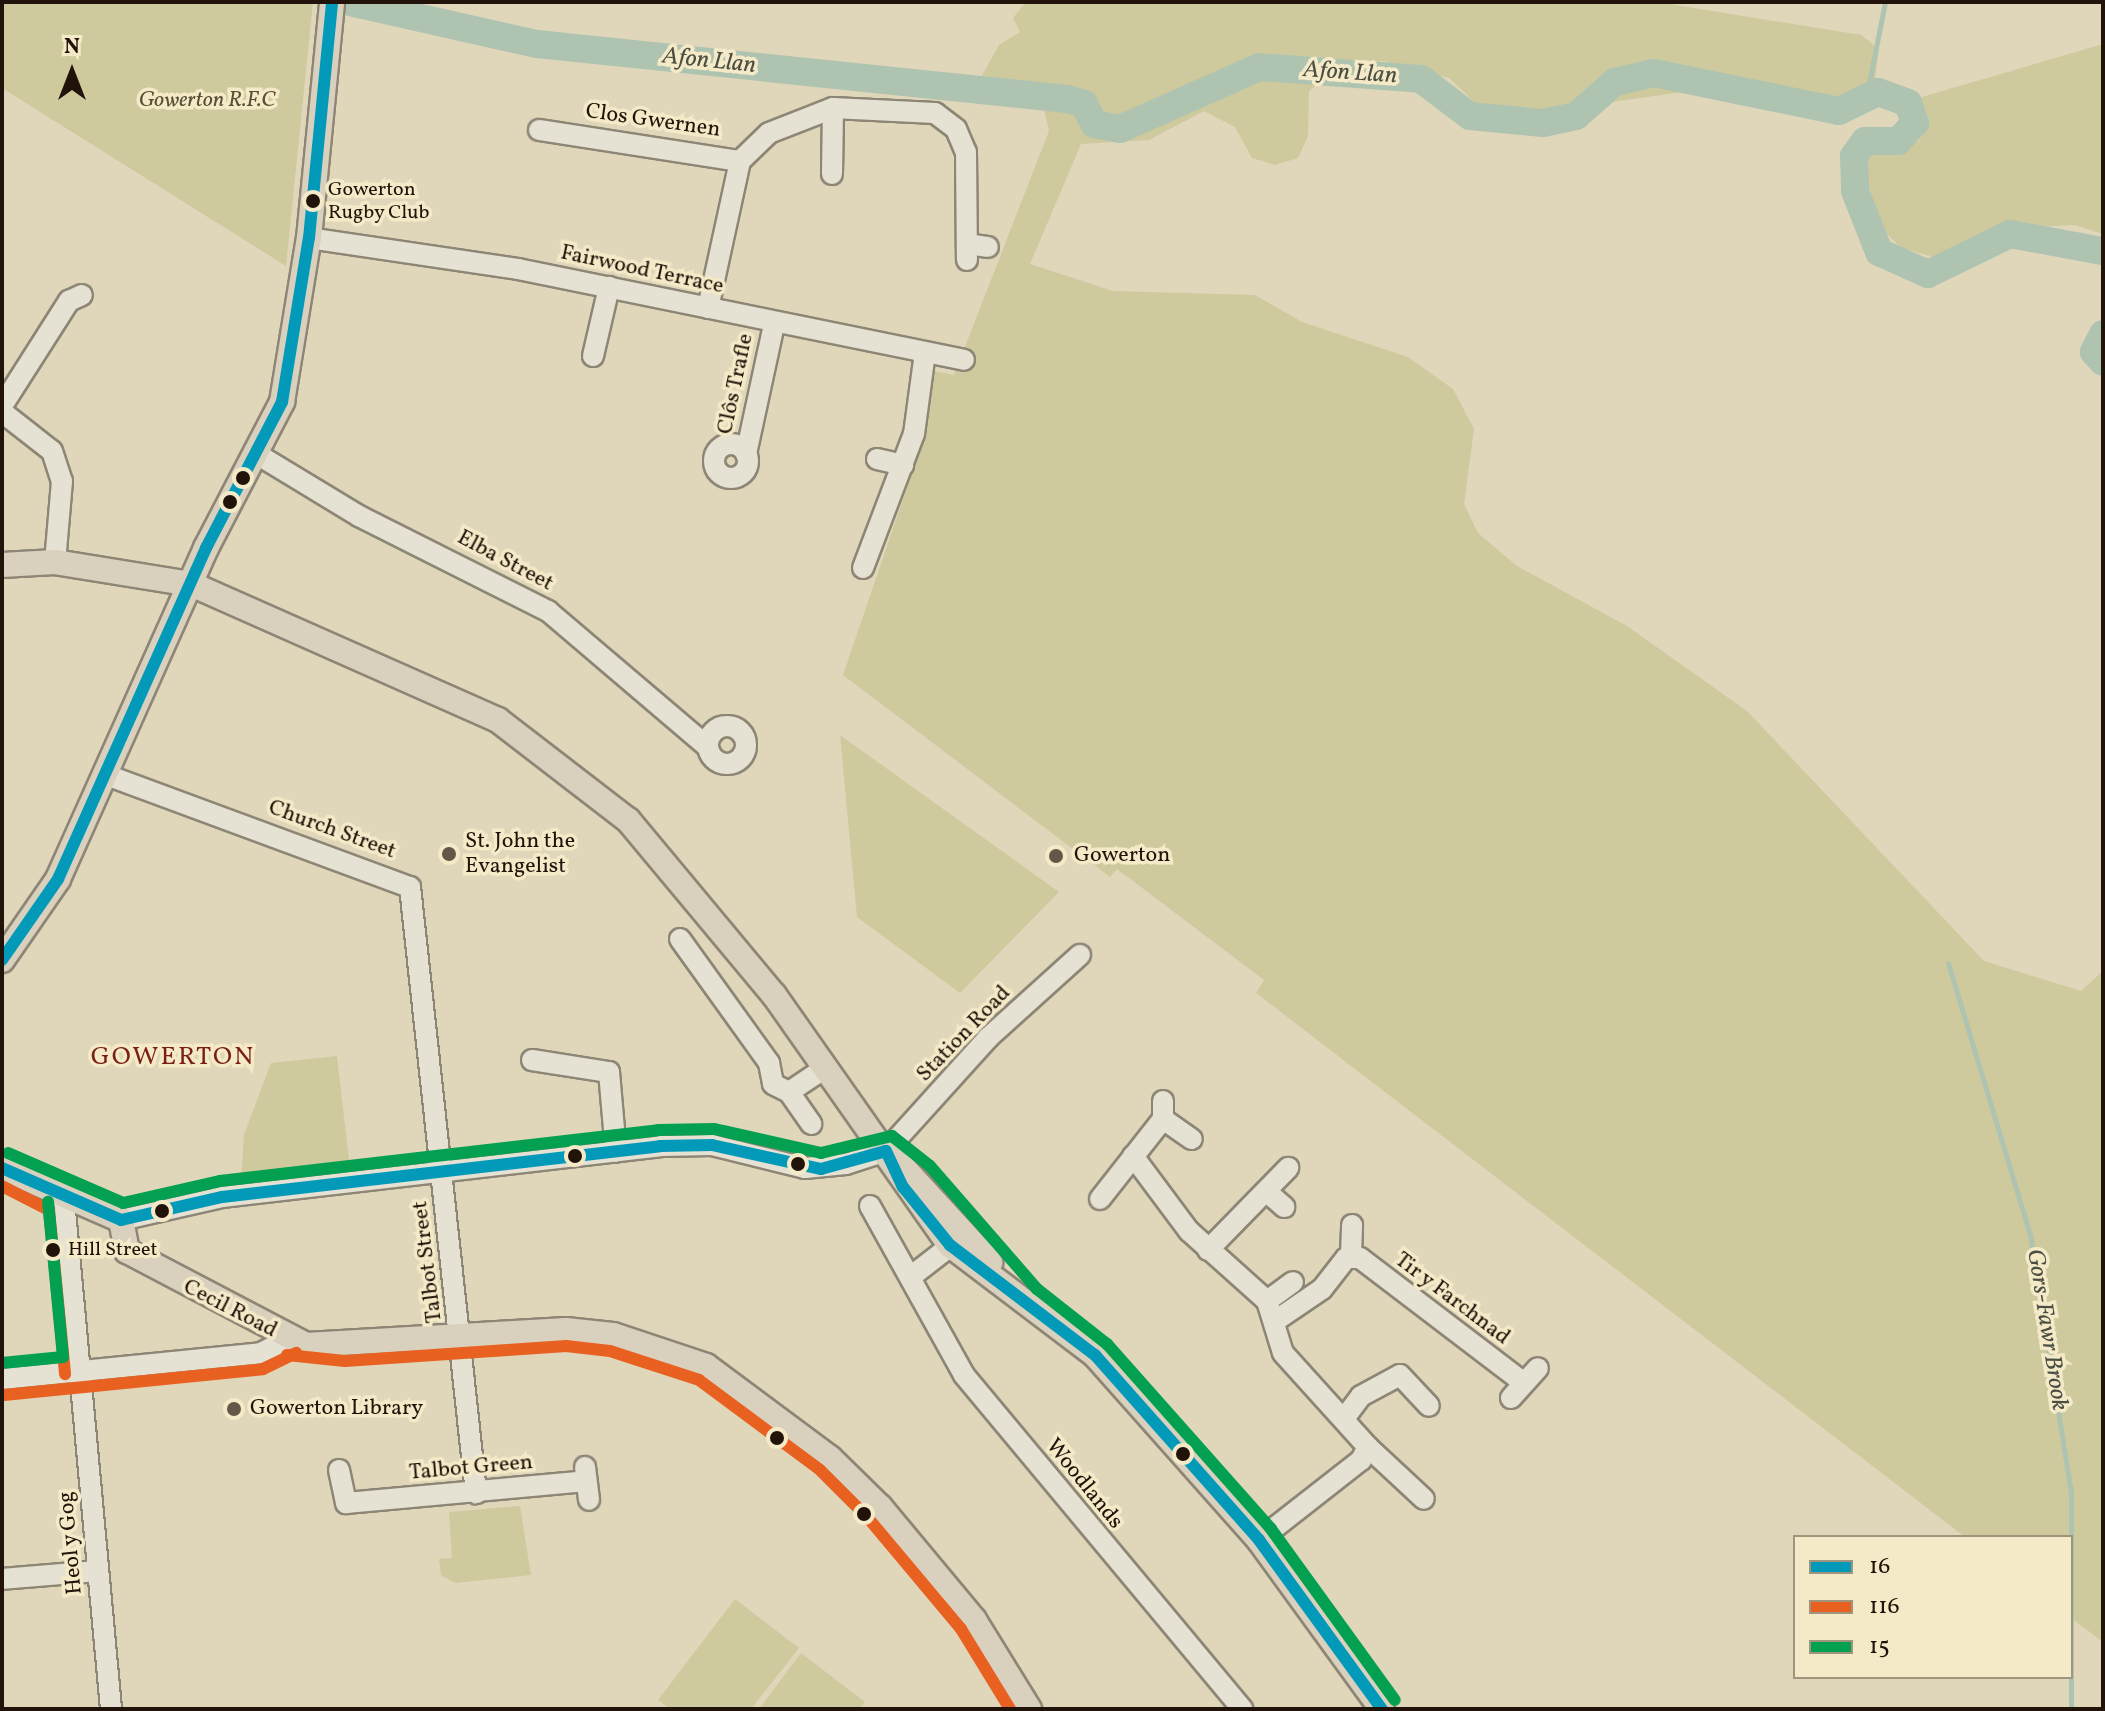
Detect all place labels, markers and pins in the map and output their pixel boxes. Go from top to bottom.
place label: Gowerton Rugby Club [328,178,430,225]
marker: Gowerton Rugby Club [305,193,321,209]
unlabelled marker [235,470,251,486]
unlabelled marker [222,494,238,510]
place label: St. John the Evangelist [465,828,575,880]
place label: Gowerton [1074,843,1170,869]
marker: St. John the Evangelist [440,845,458,863]
marker: Gowerton [1045,845,1067,867]
unlabelled marker [567,1148,583,1164]
unlabelled marker [790,1156,806,1172]
unlabelled marker [154,1203,170,1219]
place label: Hill Street [68,1238,157,1262]
marker: Hill Street [45,1242,61,1258]
place label: Gowerton Library [250,1396,423,1422]
marker: Gowerton Library [225,1400,243,1418]
unlabelled marker [769,1430,785,1446]
unlabelled marker [1175,1446,1191,1462]
unlabelled marker [856,1506,872,1522]

